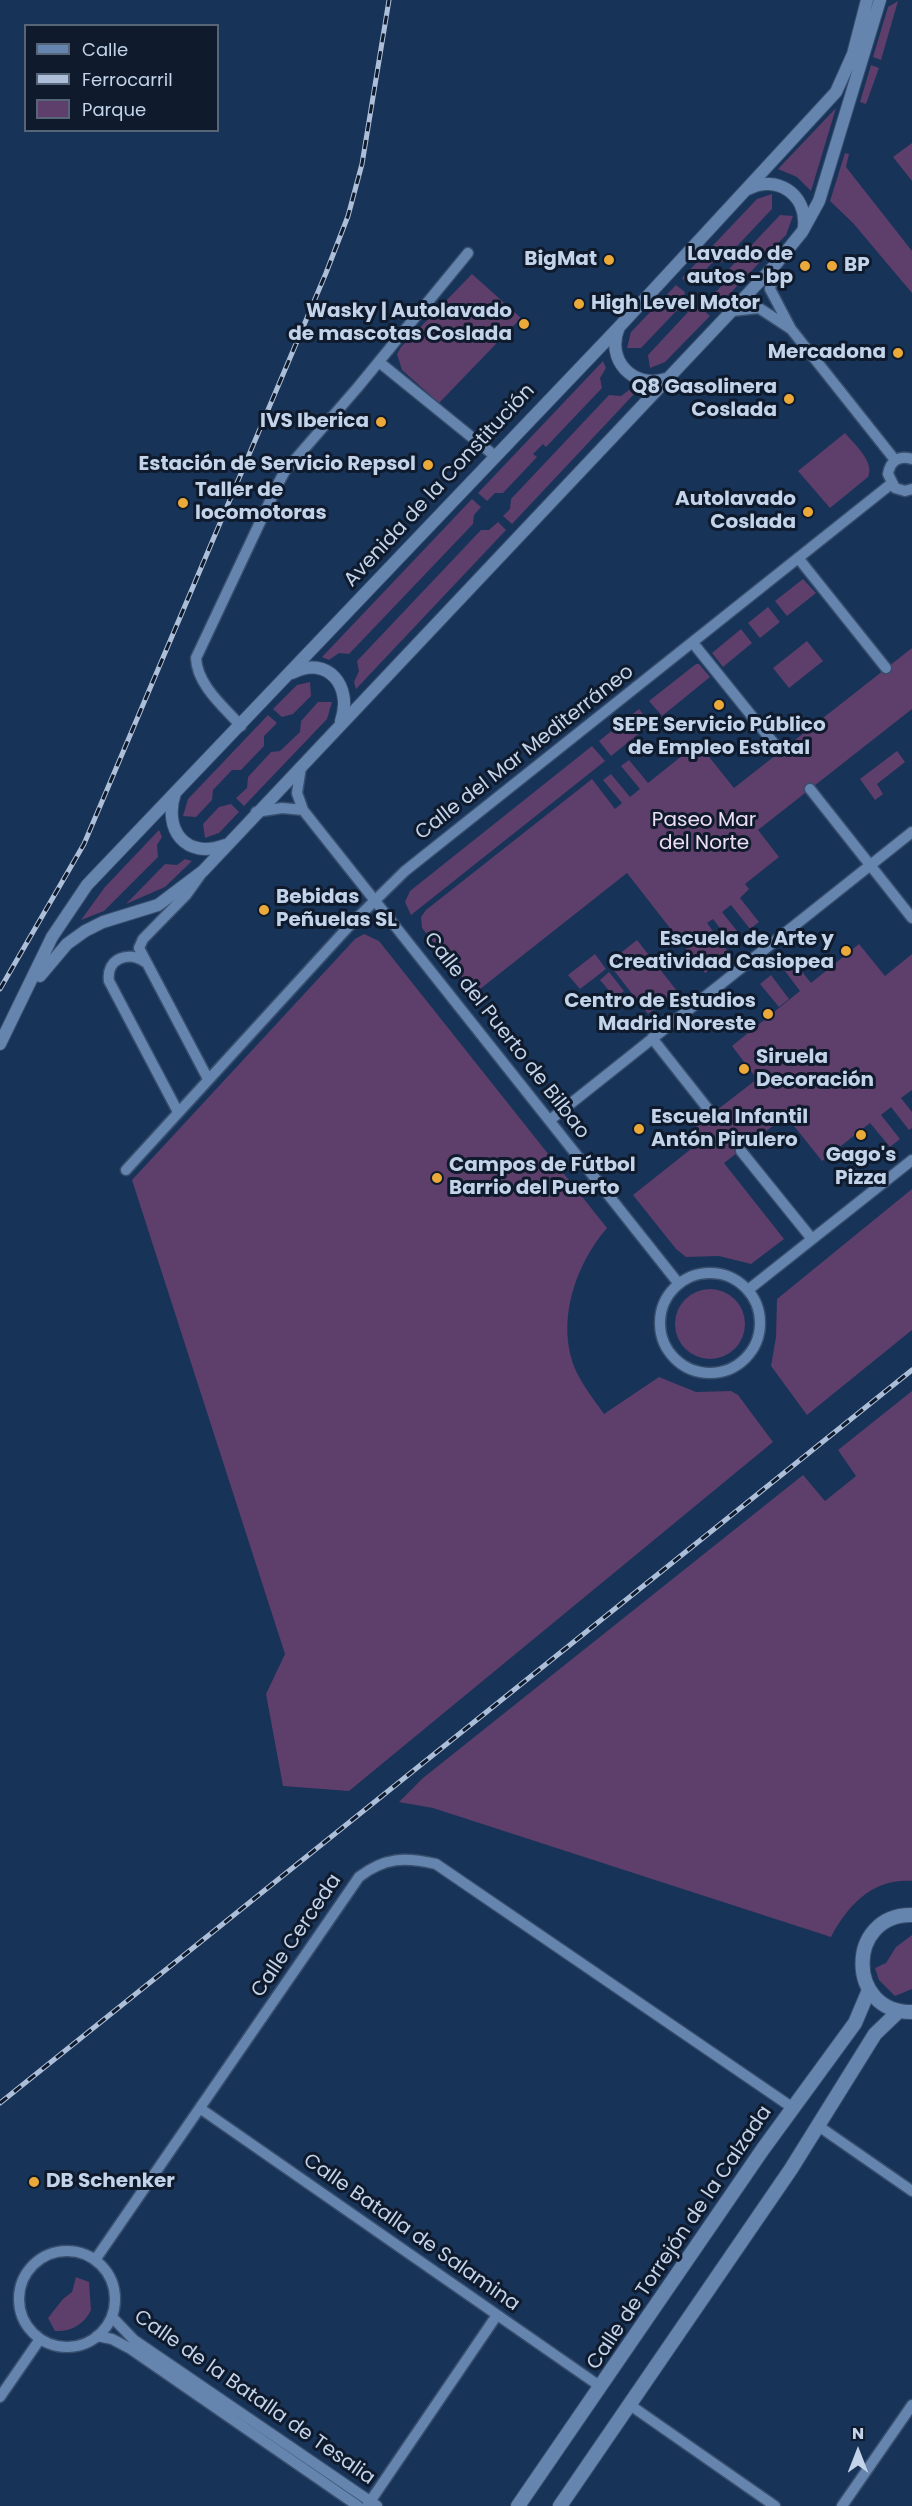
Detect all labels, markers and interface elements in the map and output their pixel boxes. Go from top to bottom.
legend [24,24,219,132]
text: Calle [82,37,128,62]
text: Ferrocarril [82,67,173,92]
text: Parque [82,97,146,122]
place label: Lavado de autos - bp [687,243,793,290]
place label: BigMat [524,248,597,272]
marker: BigMat [602,253,616,267]
place label: BP [844,254,870,278]
marker: Lavado de autos - bp [798,259,812,273]
marker: BP [825,259,839,273]
place label: High Level Motor [591,292,760,316]
marker: High Level Motor [572,297,586,311]
place label: Wasky | Autolavado de mascotas Coslada [288,300,512,347]
marker: Wasky | Autolavado de mascotas Coslada [517,317,531,331]
place label: Mercadona [768,341,886,365]
marker: Mercadona [891,346,905,360]
place label: Q8 Gasolinera Coslada [632,376,777,423]
street label: Avenida de la Constitución [340,380,540,592]
marker: Q8 Gasolinera Coslada [782,392,796,406]
place label: IVS Iberica [260,410,369,434]
marker: IVS Iberica [374,415,388,429]
place label: Estación de Servicio Repsol [138,453,416,477]
marker: Estación de Servicio Repsol [421,458,435,472]
place label: Taller de locomotoras [195,479,327,526]
place label: Autolavado Coslada [675,488,796,535]
marker: Taller de locomotoras [176,496,190,510]
marker: Autolavado Coslada [801,505,815,519]
street label: Calle del Mar Mediterráneo [411,660,639,846]
marker: SEPE Servicio Público de Empleo Estatal [712,698,726,712]
place label: SEPE Servicio Público de Empleo Estatal [612,714,826,761]
park label: Paseo Mar del Norte [652,809,756,856]
place label: Bebidas Peñuelas SL [276,886,397,933]
marker: Bebidas Peñuelas SL [257,903,271,917]
street label: Calle del Puerto de Bilbao [418,928,594,1144]
place label: Escuela de Arte y Creatividad Casiopea [609,928,834,975]
marker: Escuela de Arte y Creatividad Casiopea [839,944,853,958]
place label: Centro de Estudios Madrid Noreste [564,990,756,1037]
marker: Centro de Estudios Madrid Noreste [761,1007,775,1021]
place label: Siruela Decoración [756,1046,874,1093]
marker: Siruela Decoración [737,1062,751,1076]
place label: Escuela Infantil Antón Pirulero [651,1106,808,1153]
marker: Escuela Infantil Antón Pirulero [632,1122,646,1136]
marker: Gago's Pizza [854,1128,868,1142]
place label: Gago's Pizza [826,1144,896,1191]
place label: Campos de Fútbol Barrio del Puerto [449,1154,636,1201]
marker: Campos de Fútbol Barrio del Puerto [430,1171,444,1185]
street label: Calle Cerceda [247,1870,347,2002]
street label: Calle de Torrejón de la Calzada [582,2101,778,2375]
street label: Calle Batalla de Salamina [298,2149,524,2317]
place label: DB Schenker [46,2170,175,2194]
marker: DB Schenker [27,2175,41,2189]
street label: Calle de la Batalla de Tesalia [129,2305,379,2491]
north arrow [828,2422,888,2482]
text: N [852,2422,864,2445]

